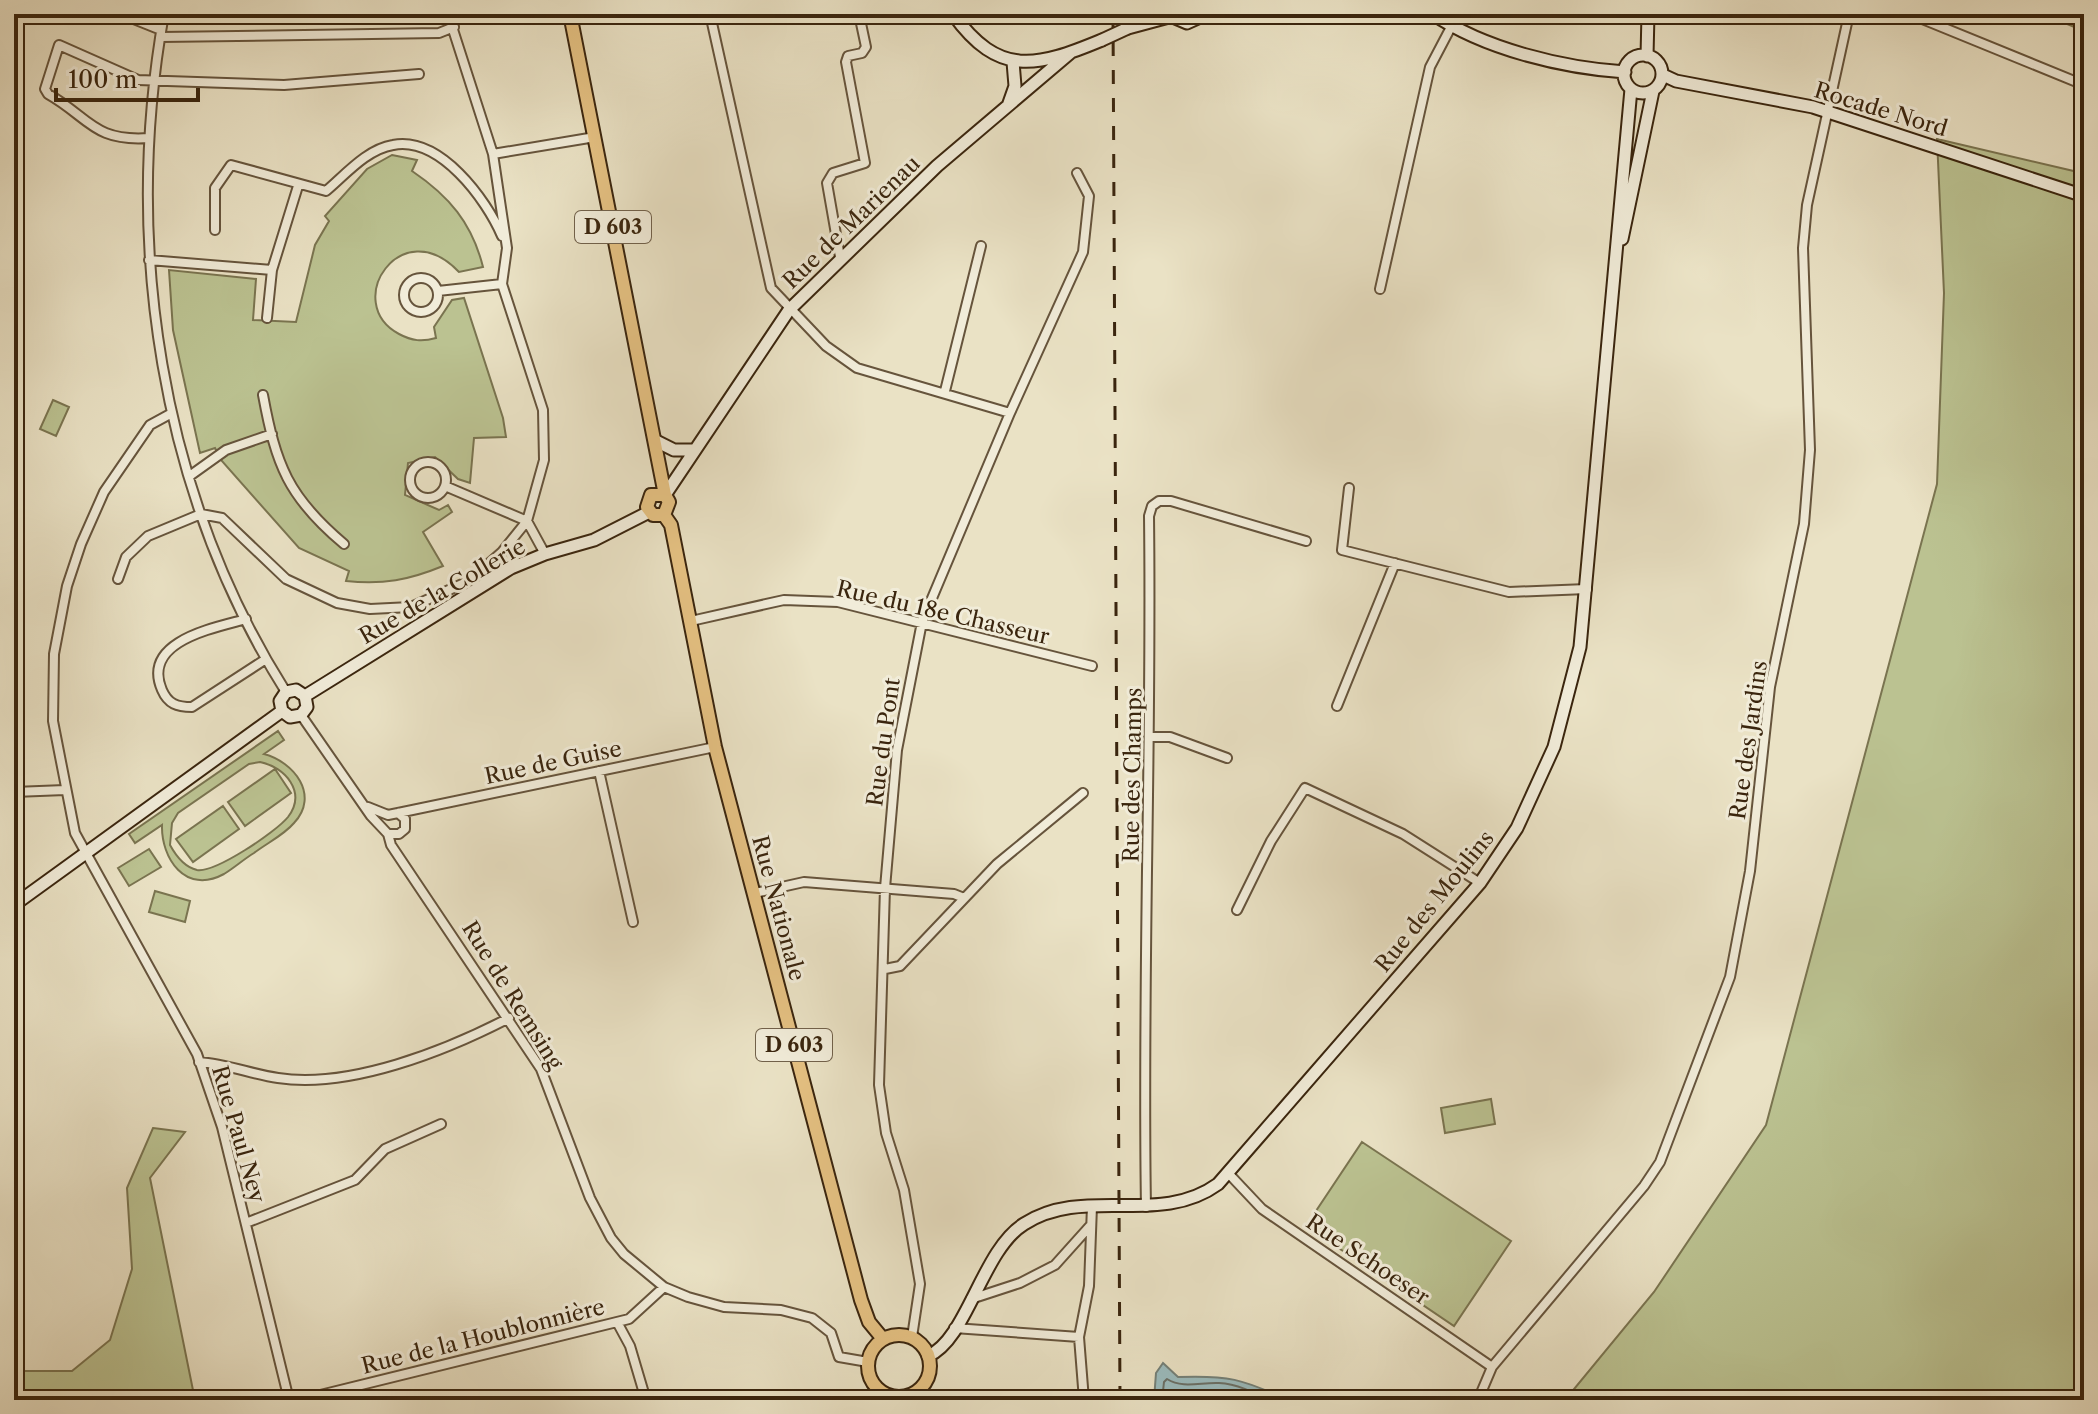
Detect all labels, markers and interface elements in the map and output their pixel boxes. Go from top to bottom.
scale bar [56,52,198,102]
text: 100 m [68,65,137,94]
street label: Rocade Nord [1811,76,1951,143]
street label: Rue de Marienau [777,150,926,295]
road number: D 603 [575,211,651,243]
street label: Rue de la Collerie [354,533,530,650]
street label: Rue du 18e Chasseur [834,575,1052,650]
street label: Rue des Jardins [1724,659,1773,821]
street label: Rue du Pont [861,676,906,808]
street label: Rue des Champs [1117,687,1148,863]
street label: Rue de Guise [482,735,624,790]
street label: Rue des Moulins [1369,825,1500,978]
street label: Rue Nationale [746,833,811,984]
street label: Rue de Remsing [456,916,569,1075]
road number: D 603 [756,1029,832,1061]
street label: Rue Paul Ney [206,1062,271,1207]
street label: Rue Schoeser [1301,1208,1435,1311]
street label: Rue de la Houblonnière [359,1293,608,1380]

